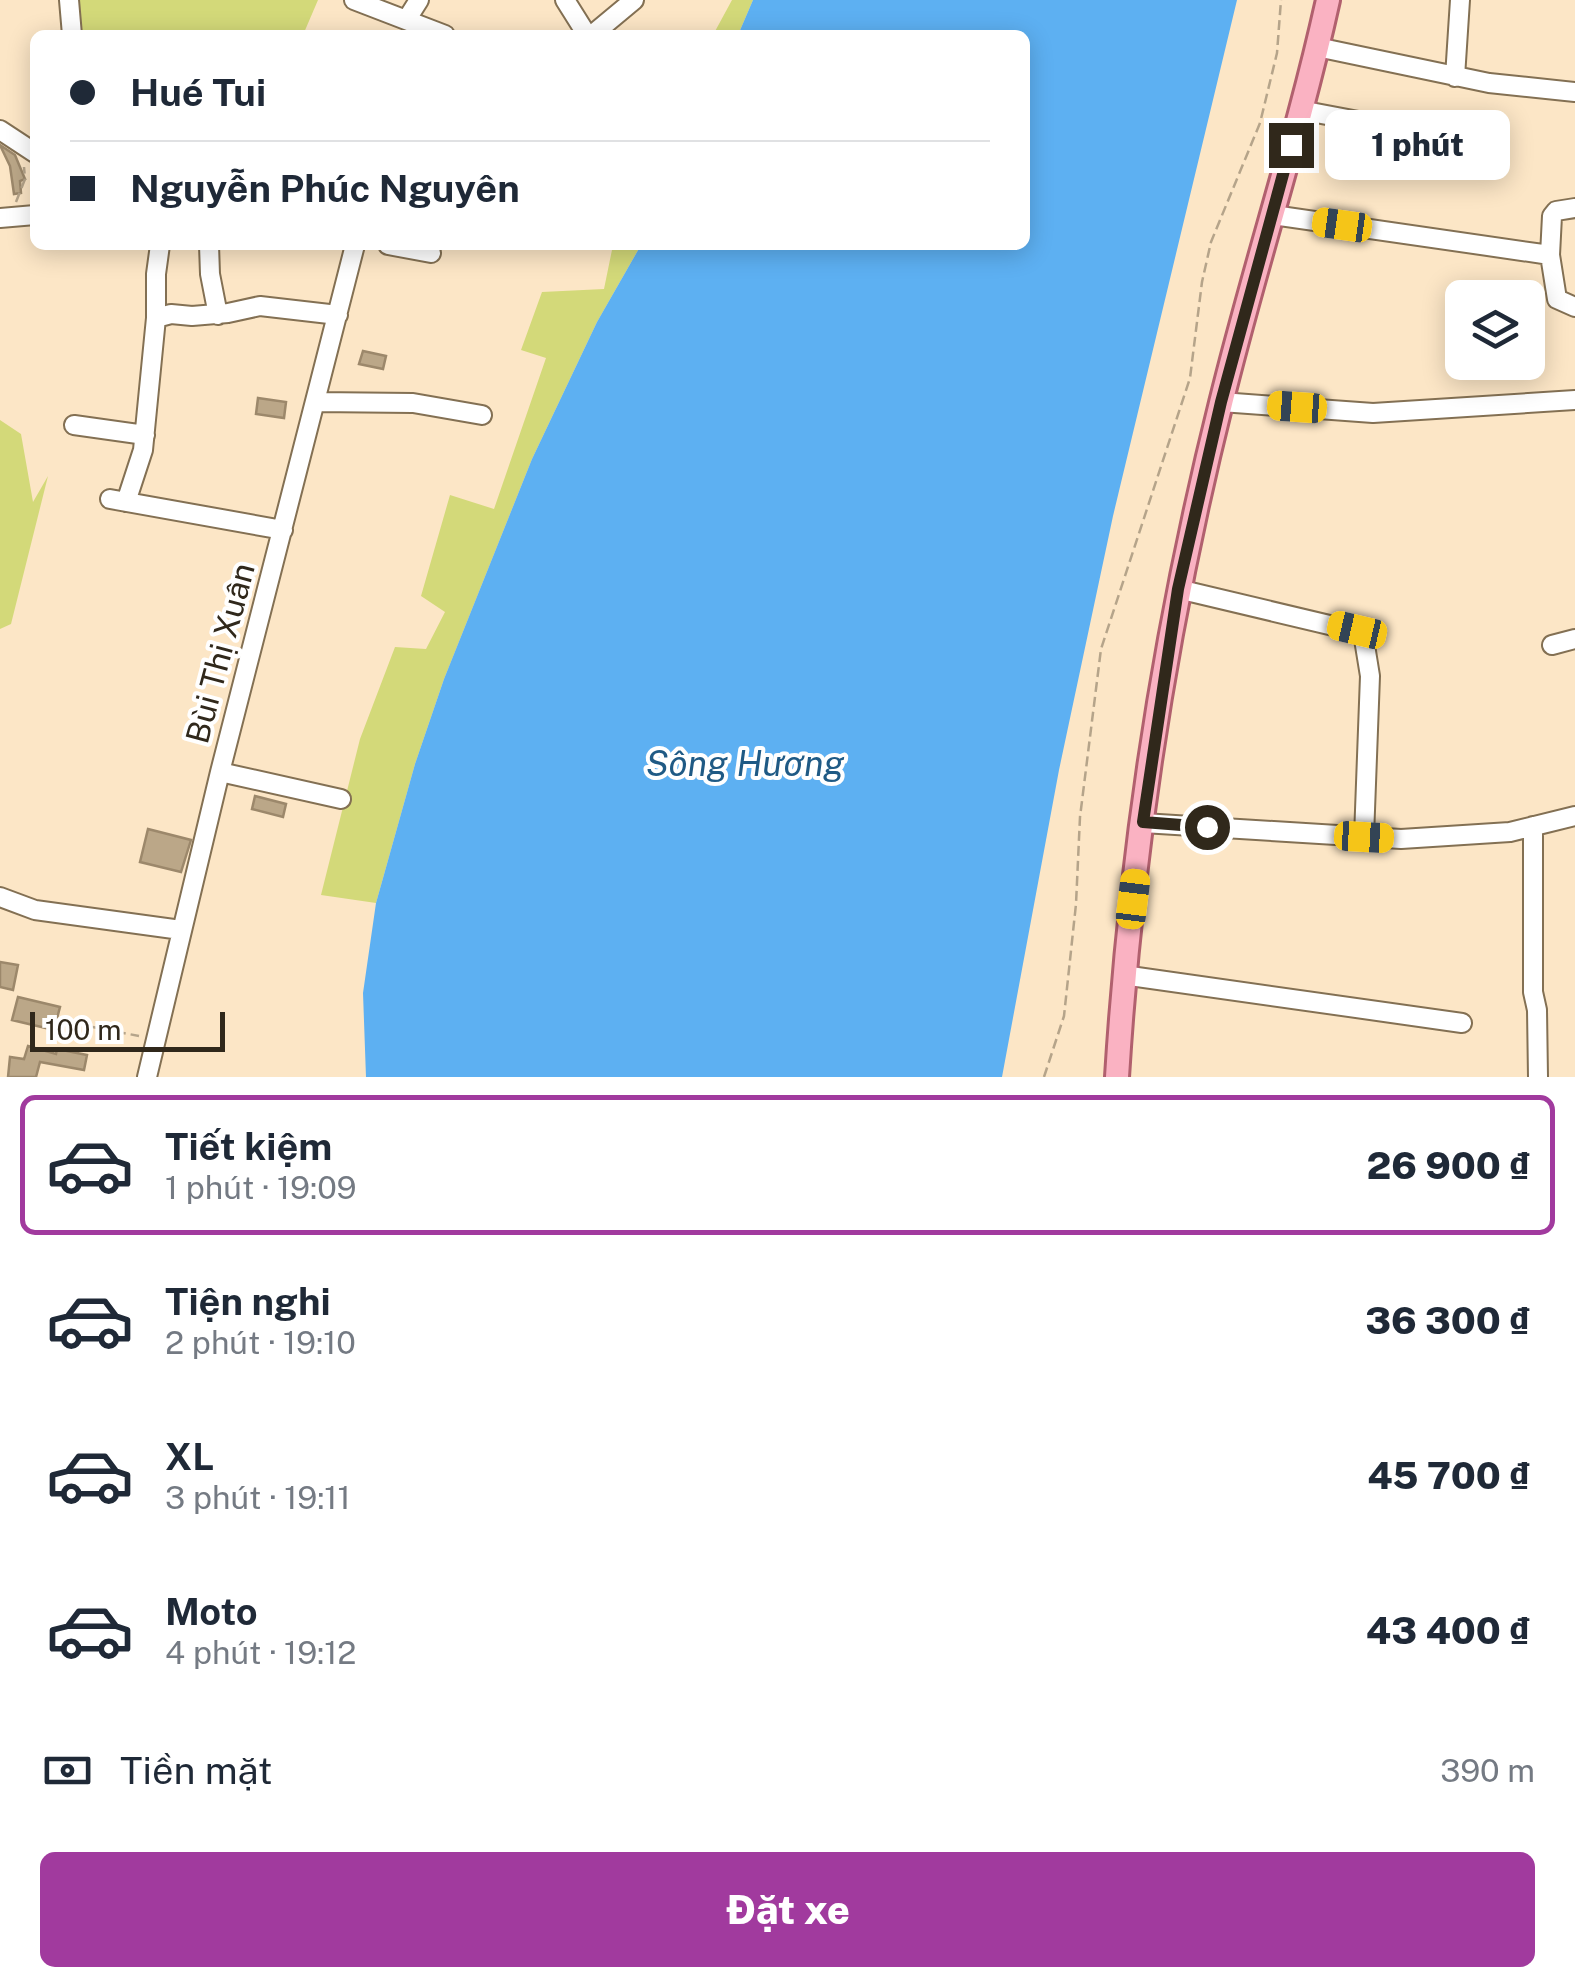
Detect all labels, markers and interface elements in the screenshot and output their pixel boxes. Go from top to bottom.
text: Hué Tui [130,70,266,115]
callout: 1 phút [1326,110,1511,180]
route end [1269,123,1314,168]
text: 1 phút [1371,126,1464,163]
text: Nguyễn Phúc Nguyên [130,166,520,211]
car [1310,206,1374,244]
map controls [1445,280,1545,380]
button: layers [1445,280,1545,380]
car [1266,390,1328,424]
street label: Bùi Thị Xuân [178,559,262,747]
car [1324,609,1390,651]
water label: Sông Hương [646,743,844,784]
route start [1185,805,1230,850]
car [1333,820,1395,854]
car [1114,867,1152,931]
scale bar [30,1007,225,1052]
text: 100 m [45,1013,122,1046]
icon: car [45,1120,135,1210]
text: Tiết kiệm [165,1124,332,1169]
text: 26 900 ₫ [1366,1143,1530,1188]
text: 1 phút · 19:09 [165,1169,357,1206]
icon: car [45,1275,135,1365]
text: Tiện nghi [165,1279,331,1324]
text: 36 300 ₫ [1365,1298,1530,1343]
text: 2 phút · 19:10 [165,1324,356,1361]
icon: car [45,1430,135,1520]
text: XL [165,1434,214,1479]
text: 45 700 ₫ [1367,1453,1530,1498]
text: 3 phút · 19:11 [165,1479,350,1516]
icon: car [45,1585,135,1675]
text: Moto [165,1589,258,1634]
text: 43 400 ₫ [1366,1608,1530,1653]
text: 4 phút · 19:12 [165,1634,356,1671]
icon: cash [40,1743,95,1798]
text: Tiền mặt [120,1748,272,1793]
text: 390 m [1440,1752,1535,1789]
button: Đặt xe [40,1852,1535,1967]

